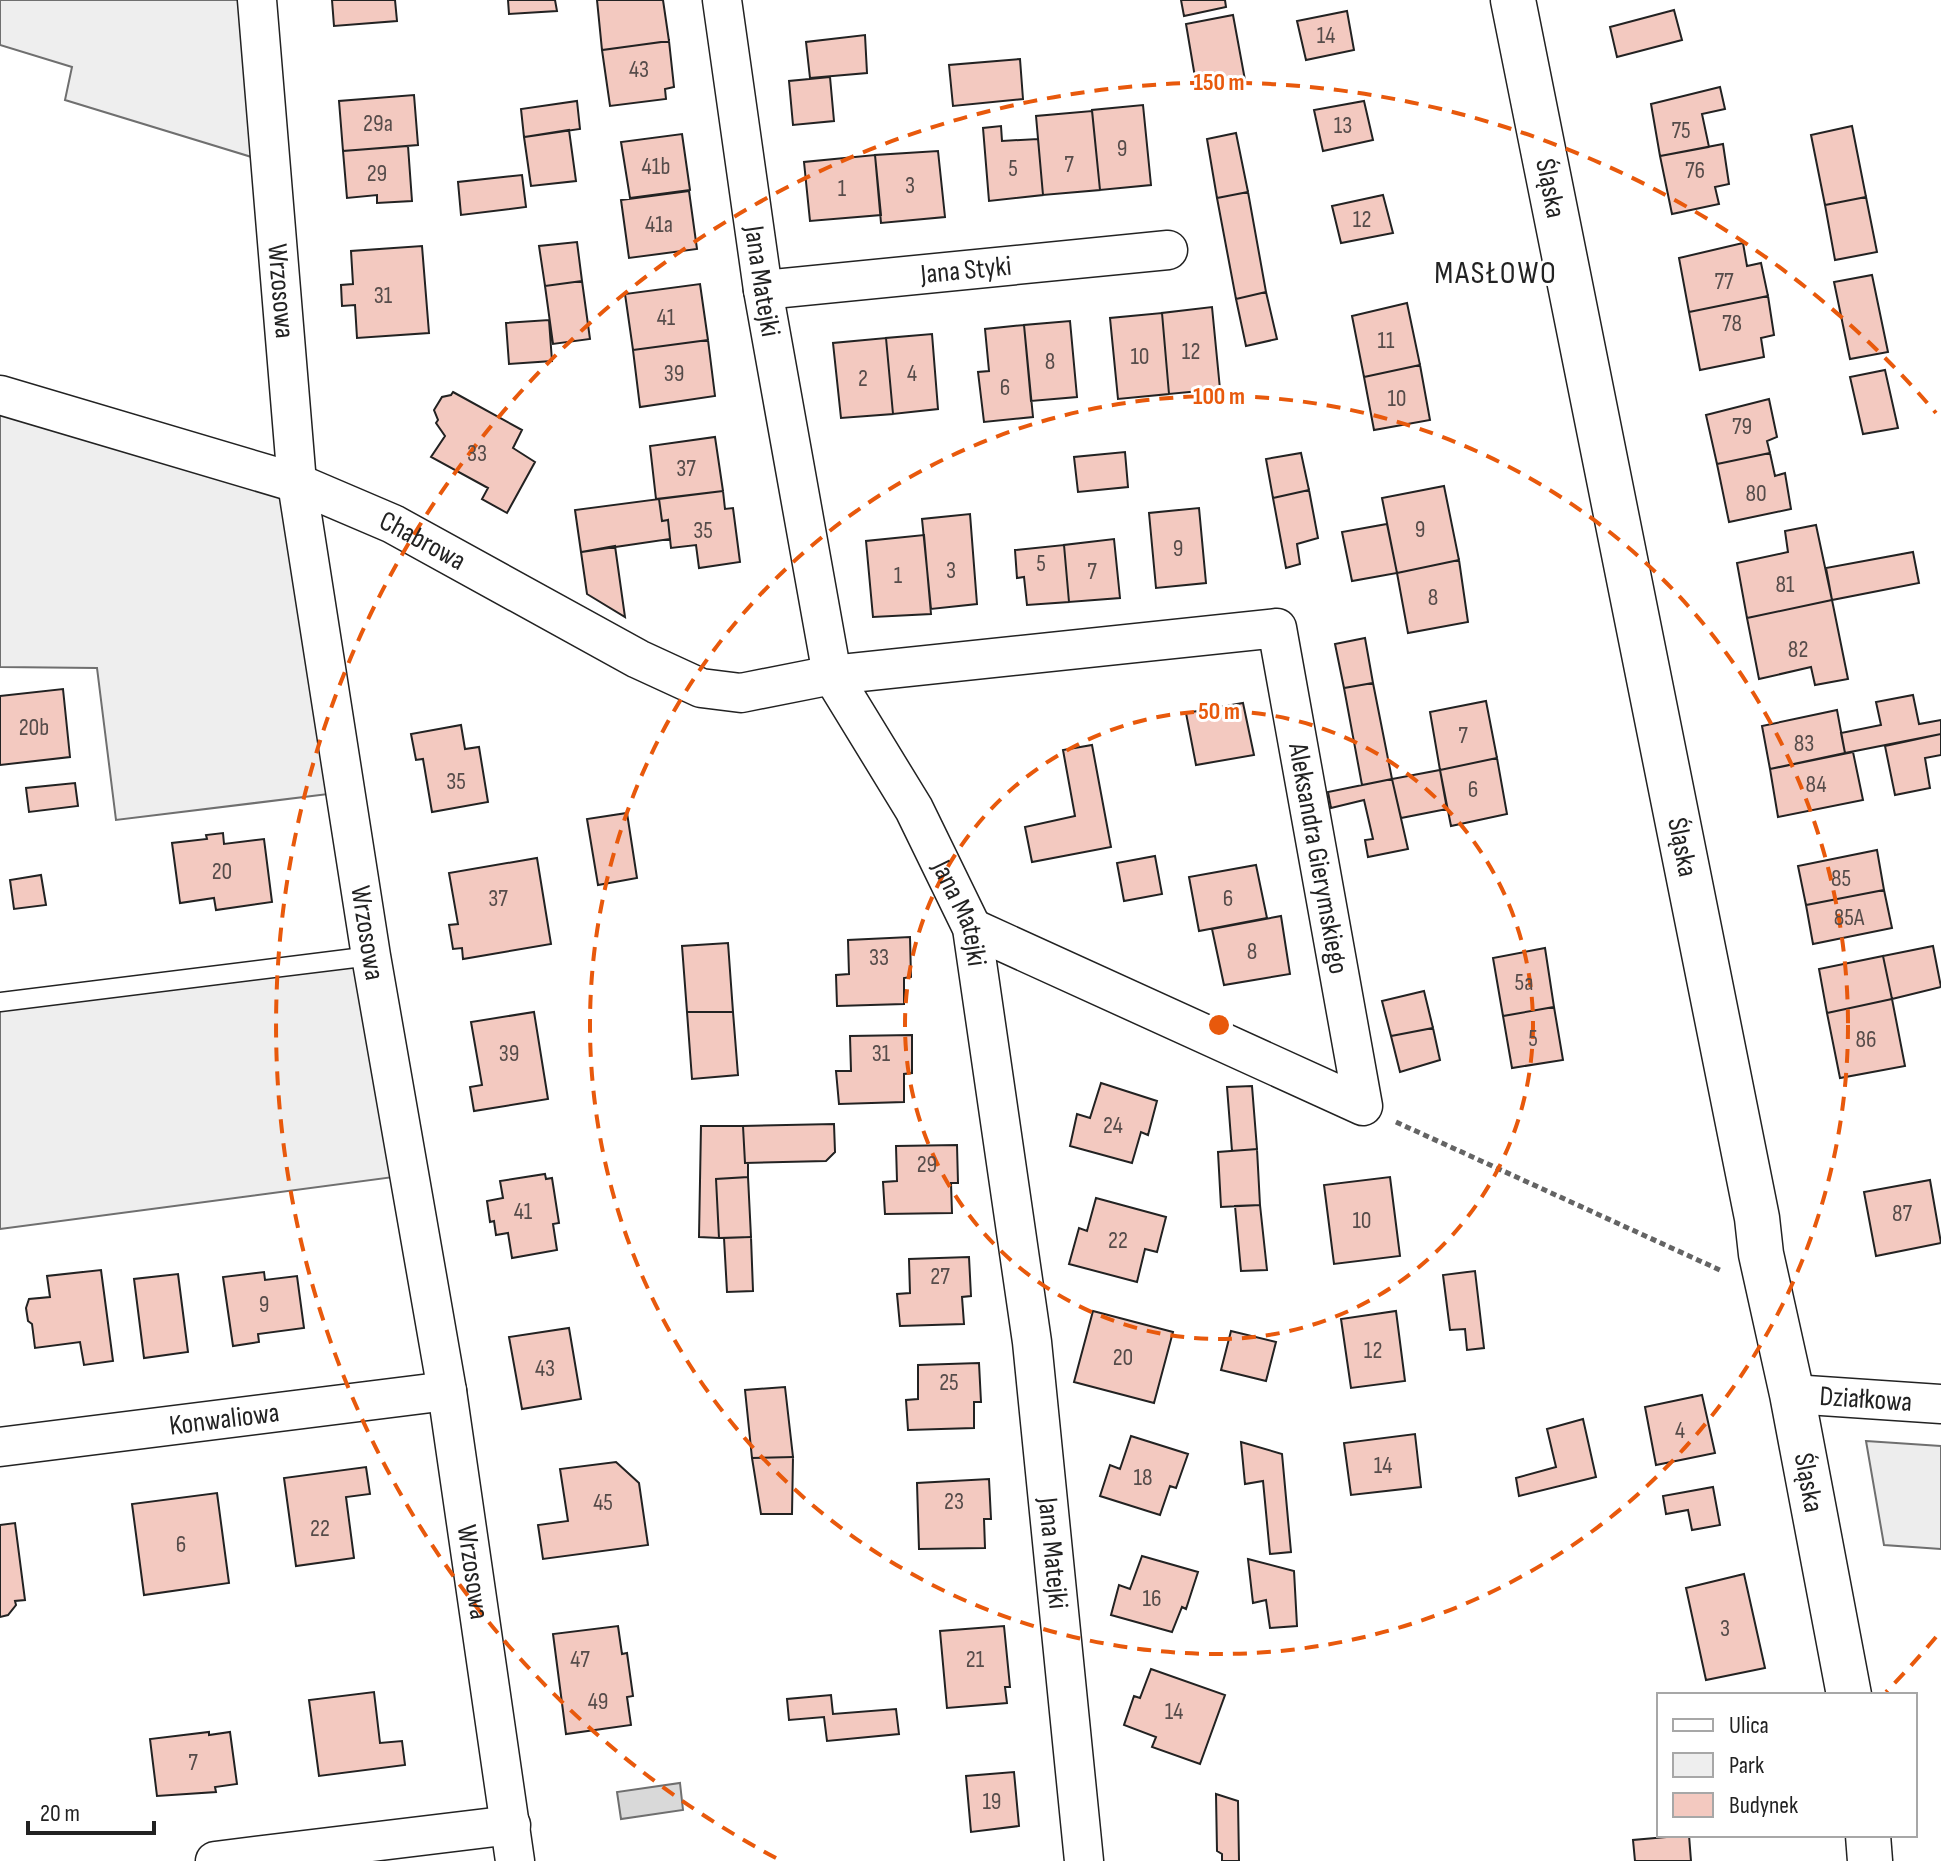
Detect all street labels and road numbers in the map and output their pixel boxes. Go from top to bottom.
street label: Śląska [1529,156,1573,221]
street label: Jana Matejki [737,223,788,339]
street label: Wrzosowa [261,242,301,340]
street label: Jana Styki [918,249,1013,291]
street label: Chabrowa [375,504,471,577]
street label: Aleksandra Gierymskiego [1281,740,1355,977]
street label: Śląska [1661,815,1705,880]
street label: Jana Matejki [925,854,994,968]
street label: Wrzosowa [344,883,391,983]
street label: Działkowa [1818,1379,1913,1419]
street label: Konwaliowa [167,1396,281,1442]
street label: Śląska [1787,1450,1831,1515]
street label: Jana Matejki [1031,1495,1075,1610]
street label: Wrzosowa [450,1523,496,1621]

